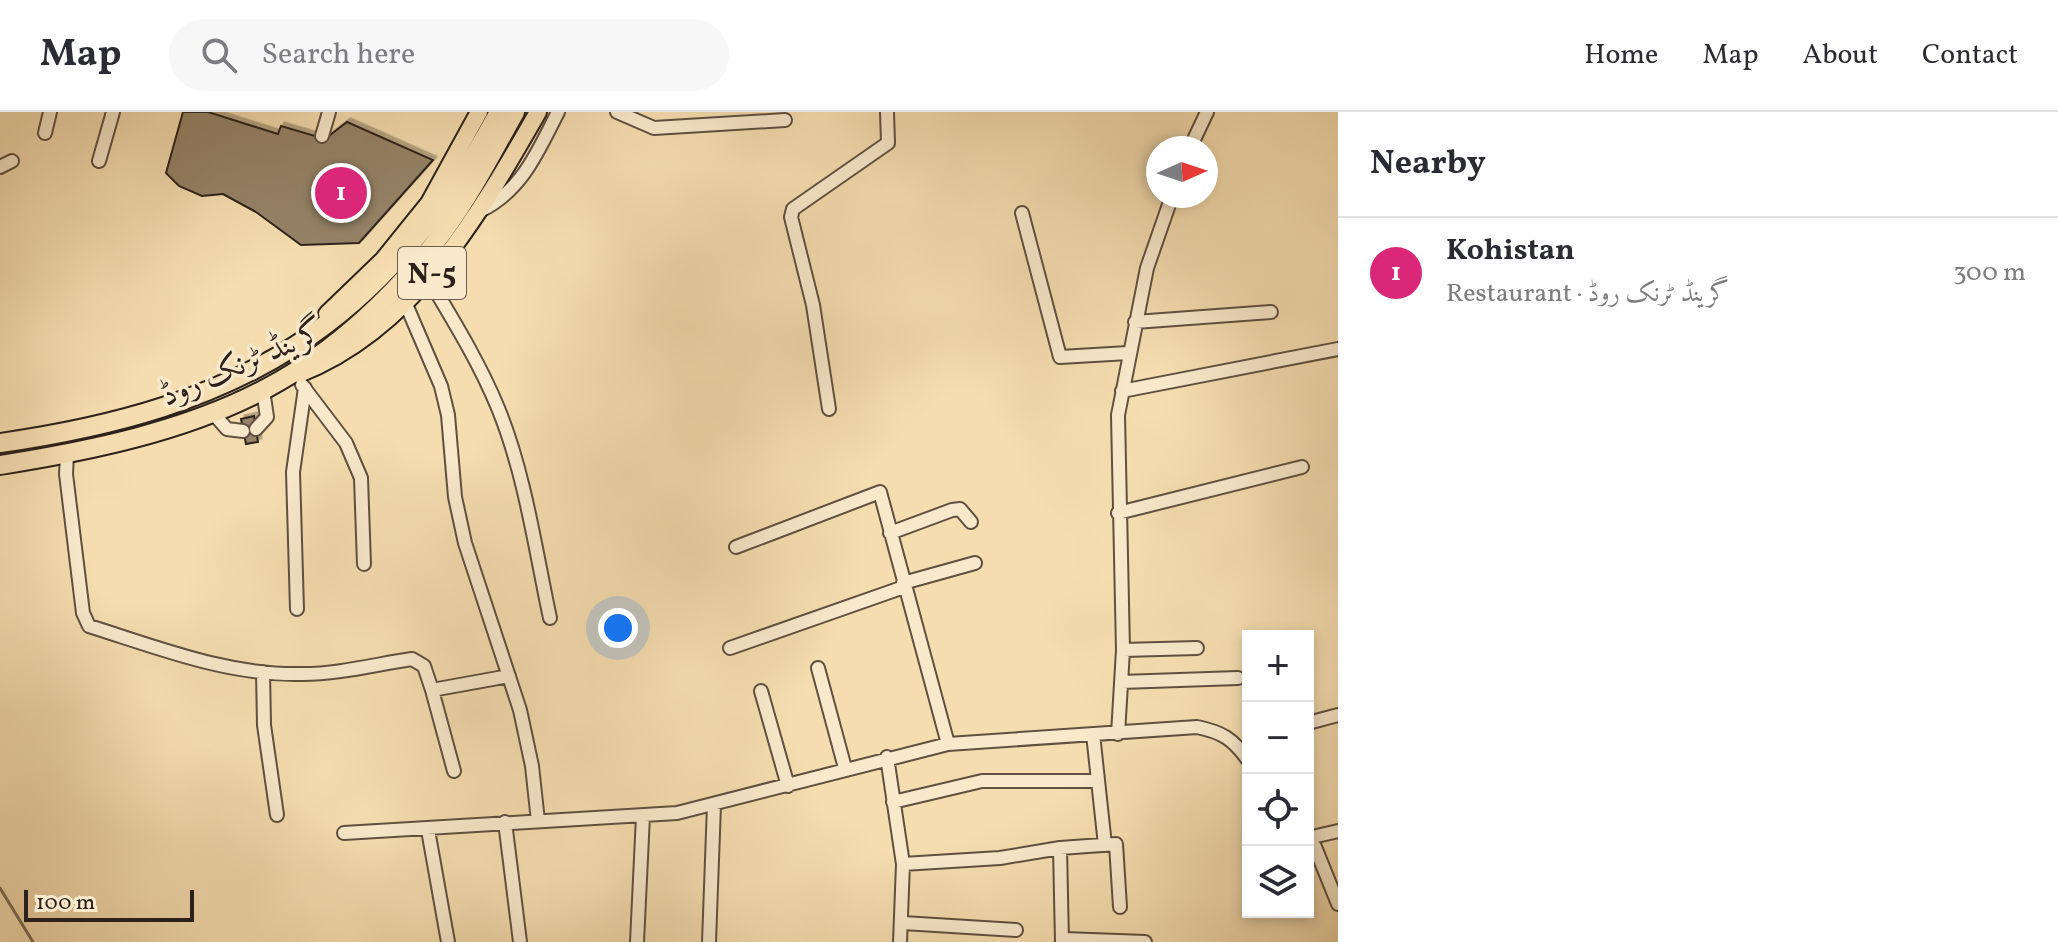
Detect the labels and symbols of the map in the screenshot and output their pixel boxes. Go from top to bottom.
north arrow [1146,136,1218,208]
pin: 1 [315,163,367,223]
road number: N-5 [398,247,466,299]
street label: گرینڈ ٹرنک روڈ [154,309,332,419]
your location [598,608,638,648]
scale bar [24,886,194,922]

